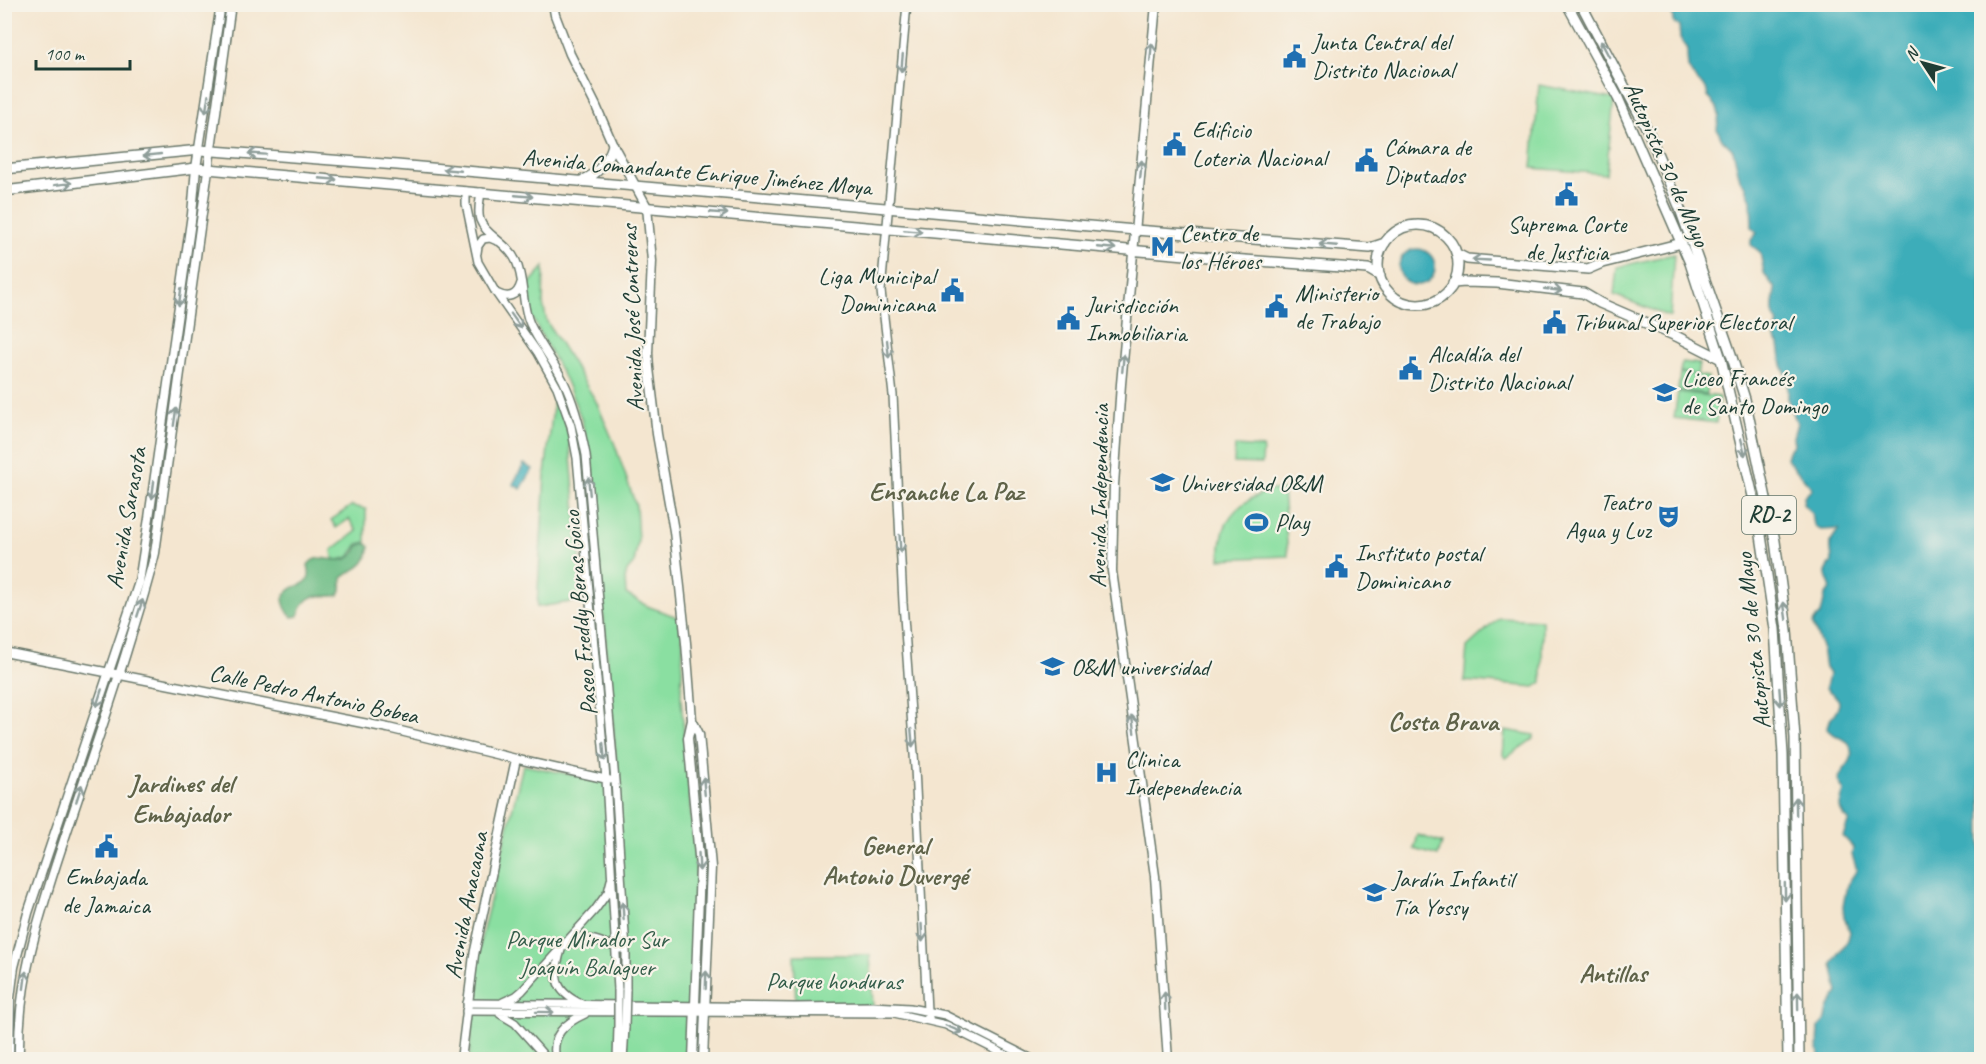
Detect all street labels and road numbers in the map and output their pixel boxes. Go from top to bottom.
street label: Autopista 30 de Mayo [1617,77,1717,252]
street label: Avenida Comandante Enrique Jiménez Moya [521,142,875,202]
street label: Avenida José Contreras [614,222,650,412]
street label: Avenida Independencia [1082,402,1116,588]
street label: Avenida Sarasota [99,443,153,591]
road number: RD-2 [1742,496,1796,534]
street label: Paseo Freddy Beras Goico [556,508,604,717]
street label: Autopista 30 de Mayo [1729,550,1777,731]
street label: Calle Pedro Antonio Bobea [207,657,423,731]
street label: Avenida Anacaona [437,828,495,981]

